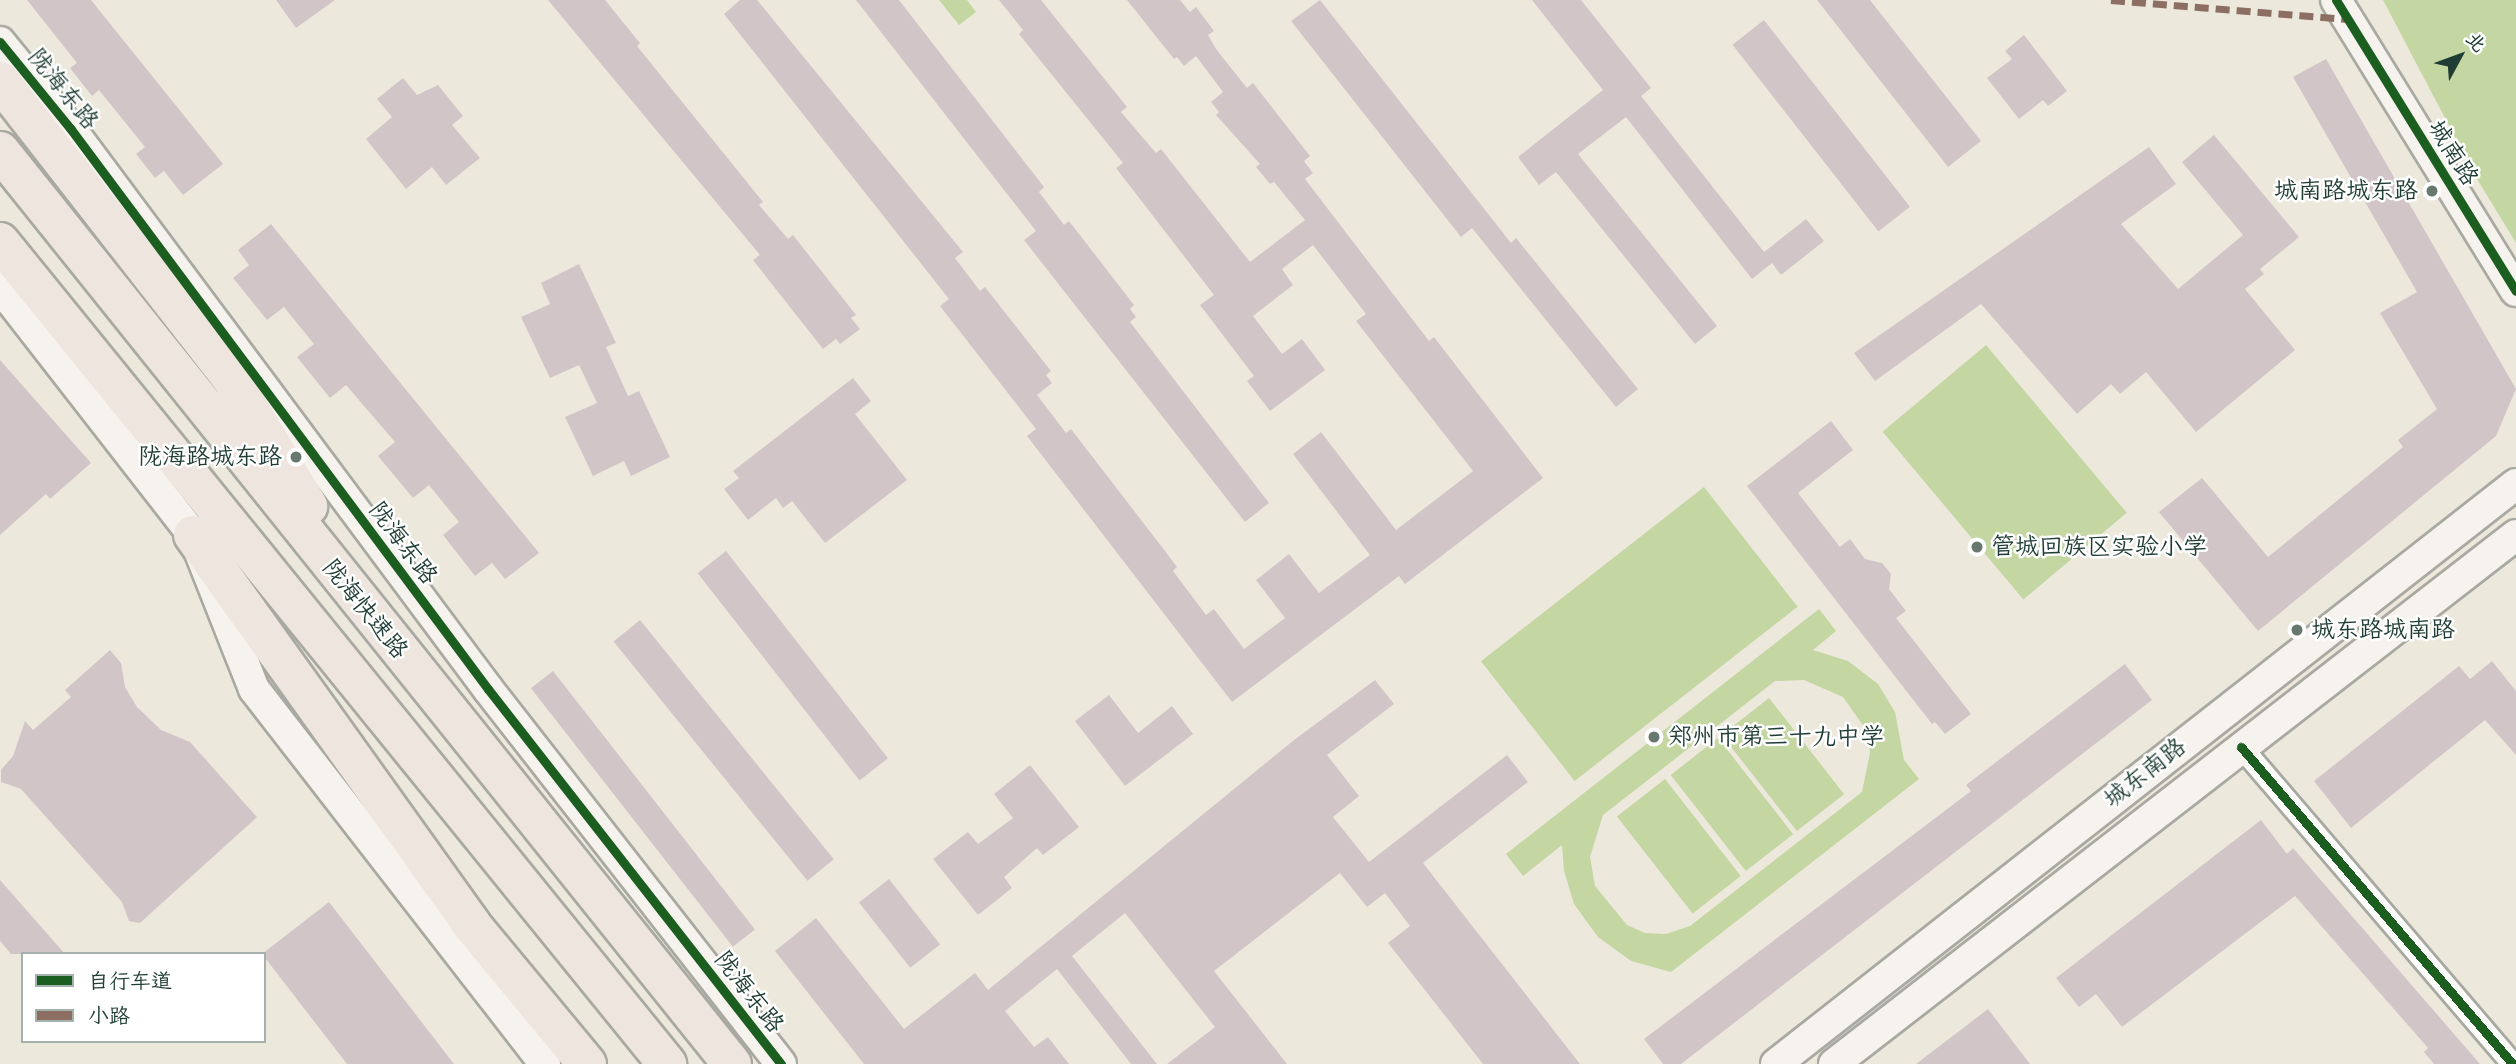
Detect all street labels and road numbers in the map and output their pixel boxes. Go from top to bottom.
street label: 陇海东路 [22,43,104,135]
street label: 城南路 [2422,115,2484,191]
street label: 陇海东路 [363,496,443,590]
street label: 陇海快速路 [316,553,414,665]
street label: 城东南路 [2098,732,2192,814]
street label: 陇海东路 [708,945,790,1039]

